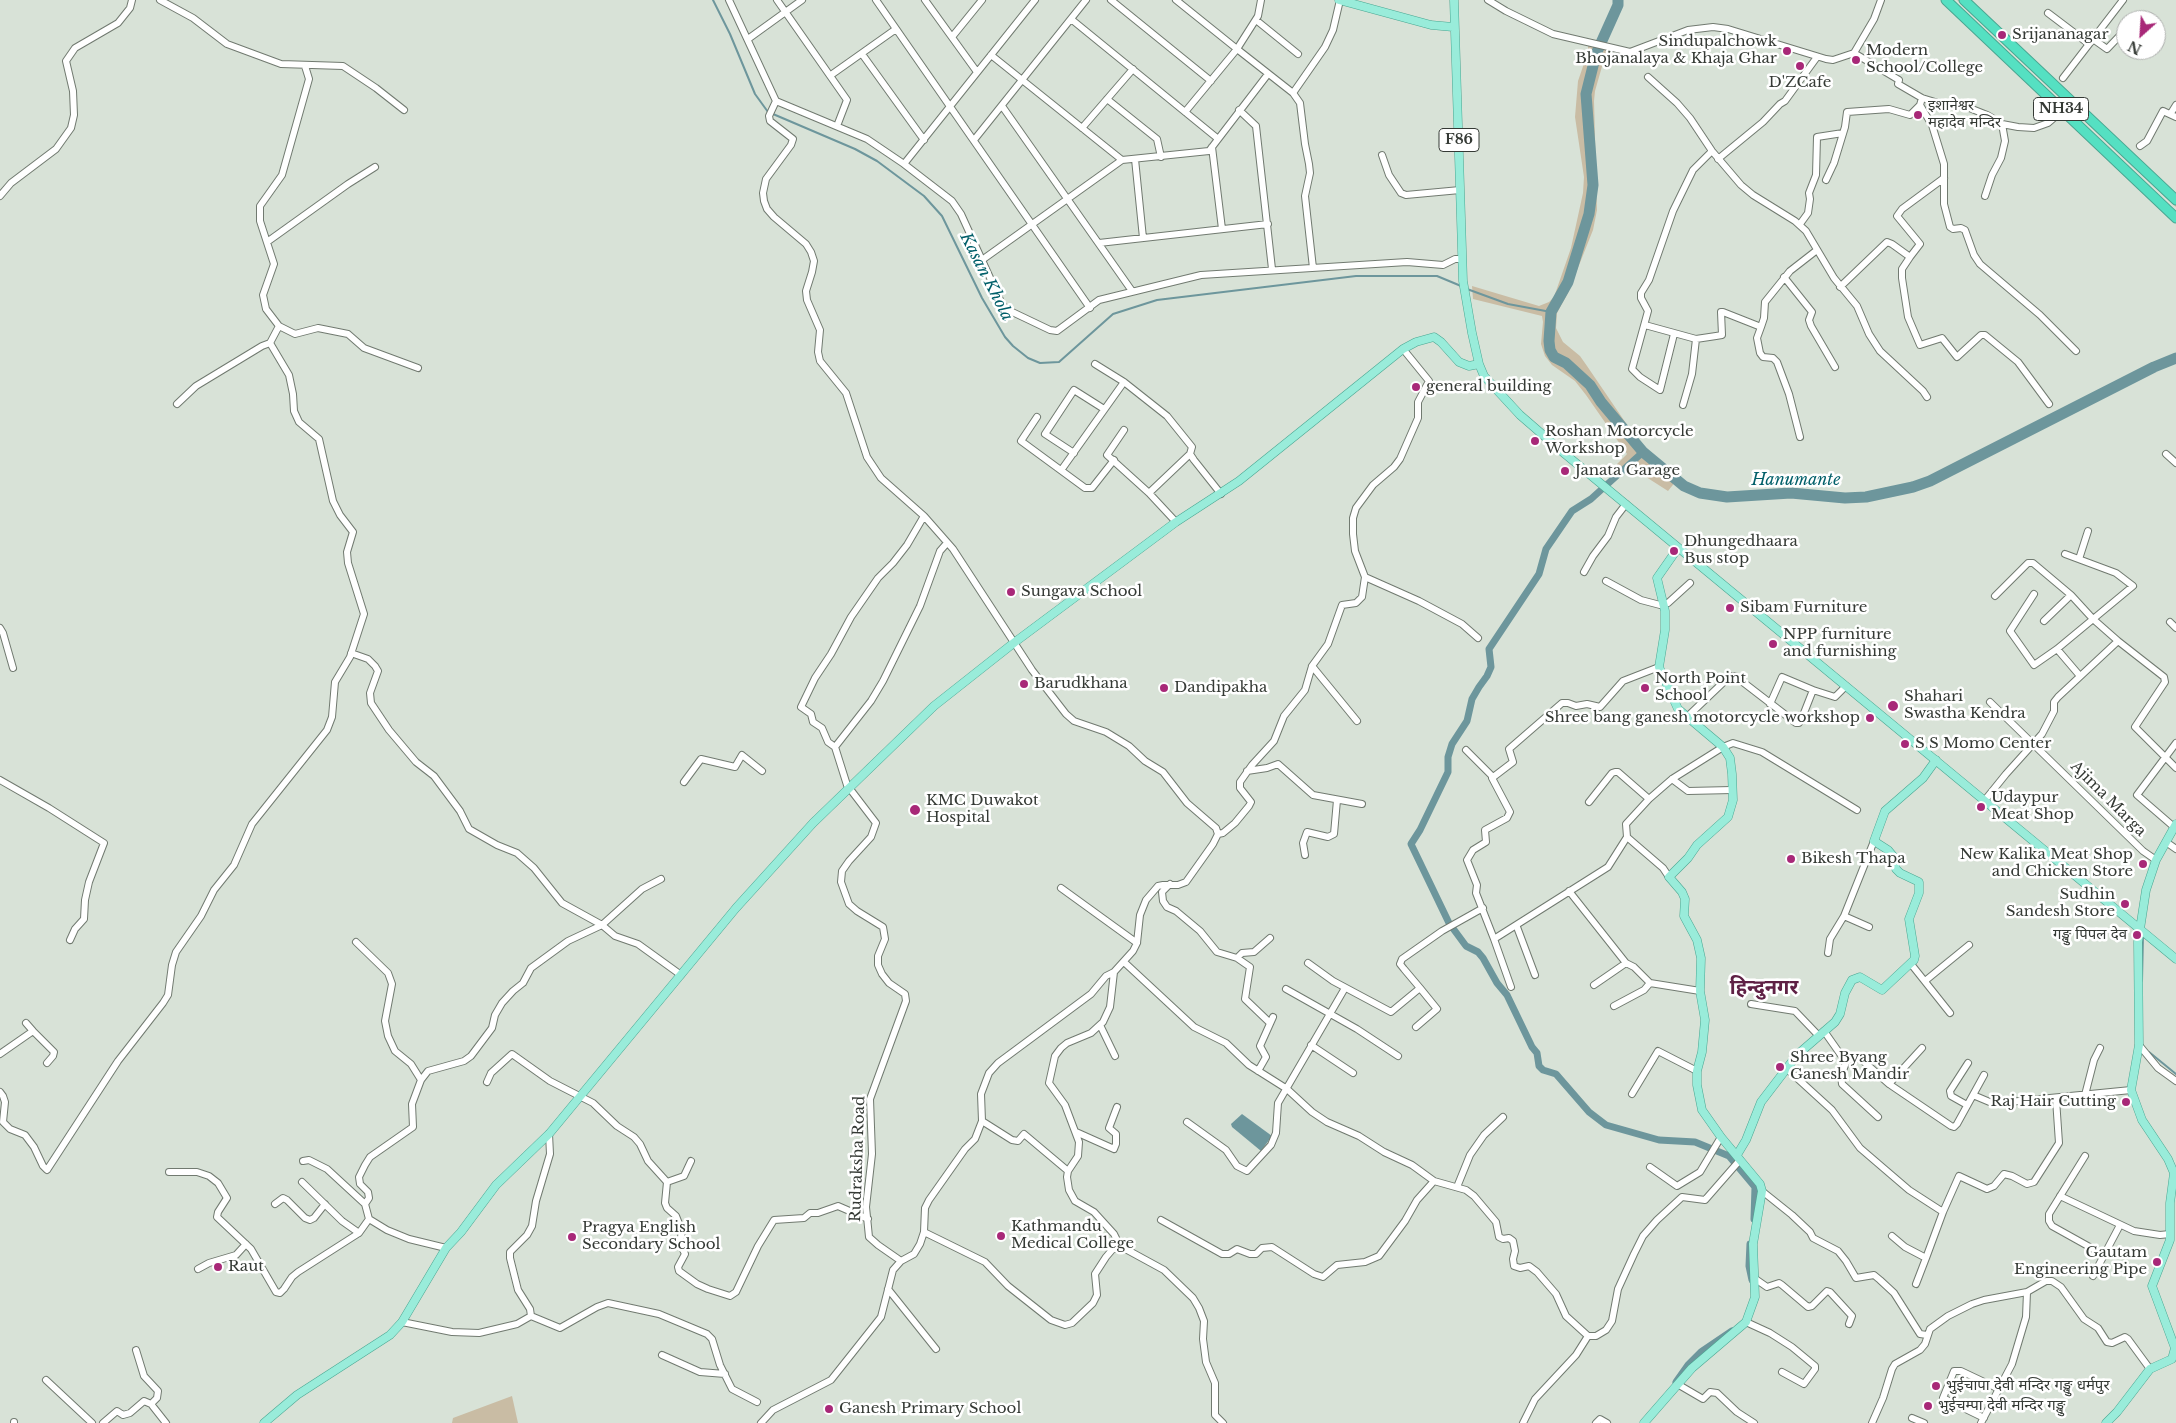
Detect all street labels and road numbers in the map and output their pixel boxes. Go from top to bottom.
road number: NH34 [2034,98,2088,120]
road number: F86 [1439,128,1479,152]
street label: Ajima Marga [2067,758,2149,840]
street label: Rudraksha Road [847,1096,869,1222]

